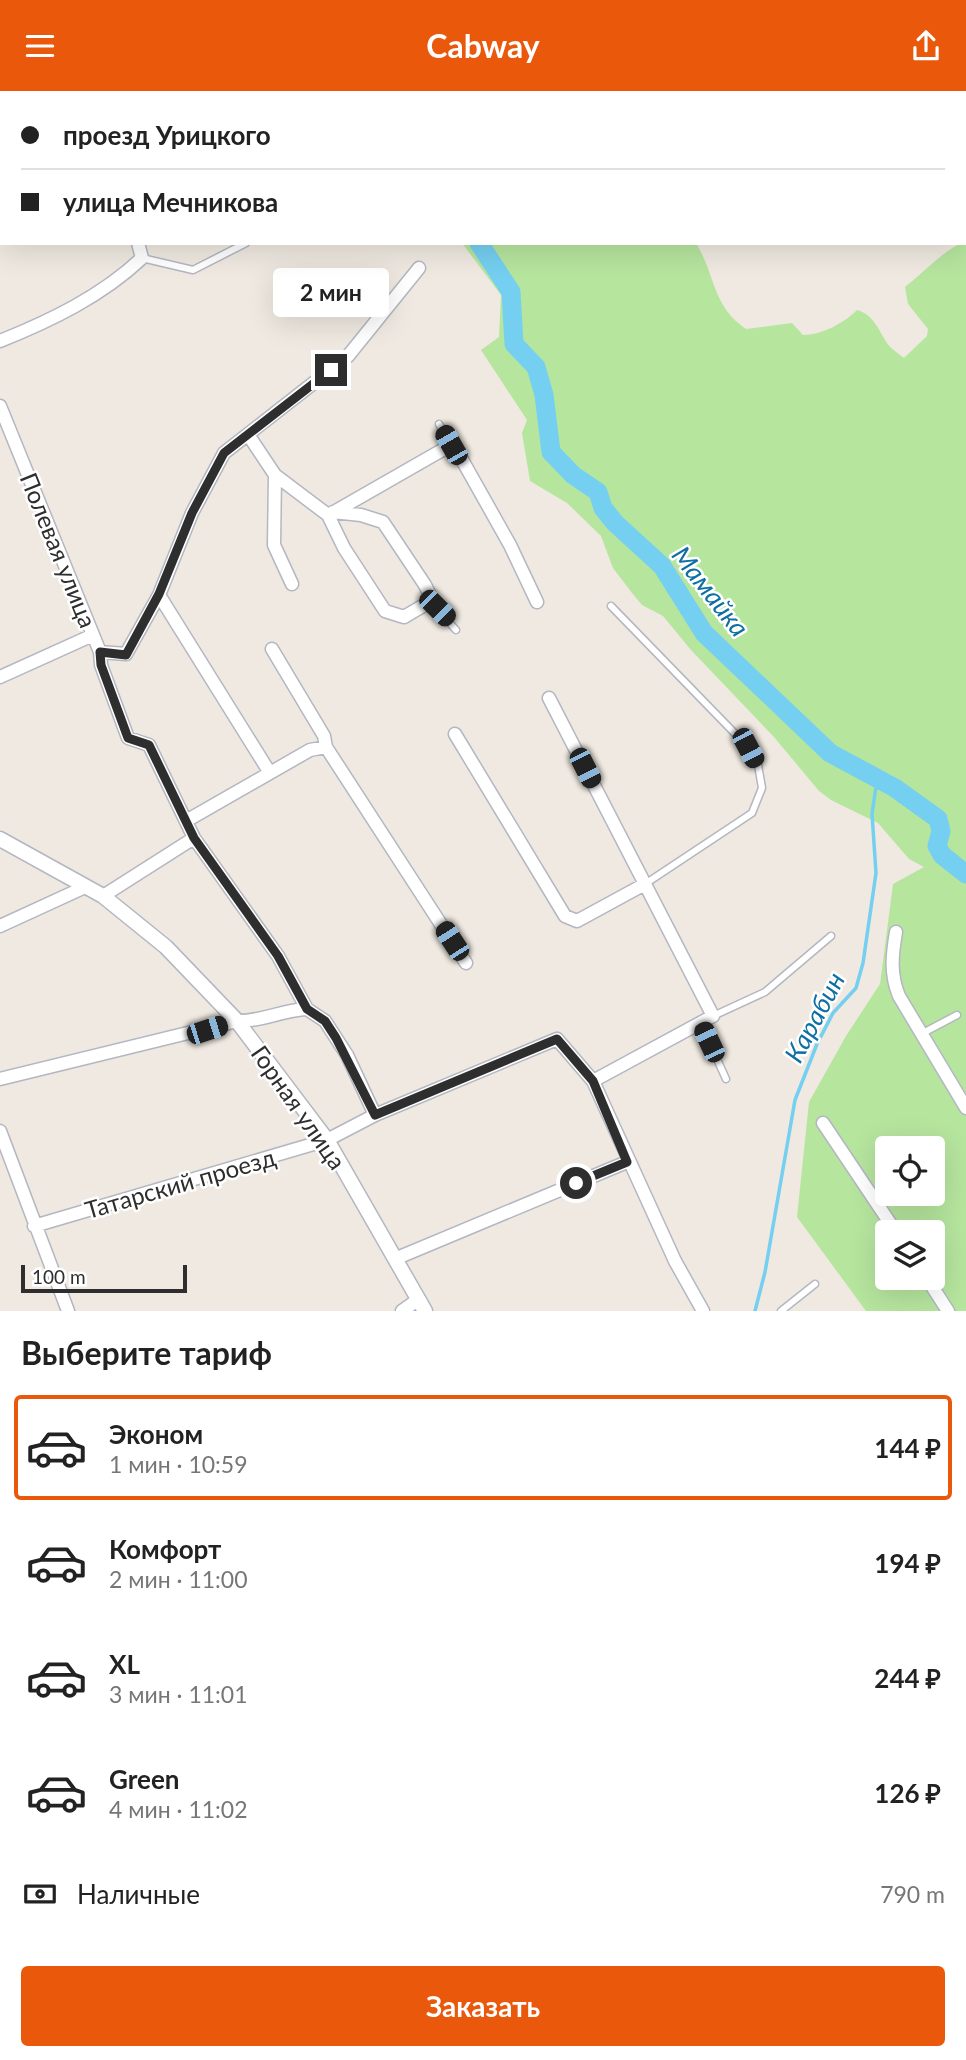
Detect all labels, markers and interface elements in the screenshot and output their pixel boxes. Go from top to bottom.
text: Cabway [426,26,540,65]
icon: menu [21,27,59,65]
icon: share [907,27,945,65]
text: проезд Урицкого [63,119,271,151]
text: улица Мечникова [63,186,278,218]
callout: 2 мин [273,268,389,317]
text: 2 мин [300,278,362,306]
route end [315,354,347,386]
car [432,422,471,468]
street label: Полевая улица [15,468,103,632]
water label: Мамайка [666,539,756,643]
car [415,586,460,630]
car [729,725,768,771]
car [567,745,604,791]
car [432,918,473,964]
water label: Карабин [777,966,851,1068]
car [184,1014,231,1046]
car [691,1019,728,1065]
street label: Горная улица [246,1039,352,1175]
map controls [875,1136,945,1290]
button: locate [875,1136,945,1206]
street label: Татарский проезд [81,1142,279,1224]
route start [560,1167,592,1199]
button: layers [875,1220,945,1290]
scale bar [21,1262,187,1294]
text: 100 m [32,1265,86,1288]
text: Выберите тариф [21,1333,272,1372]
icon: car [25,1416,88,1479]
text: Эконом [109,1418,203,1450]
text: 144 ₽ [874,1432,941,1464]
text: 1 мин · 10:59 [109,1450,248,1478]
icon: car [25,1531,88,1594]
text: Комфорт [109,1533,221,1565]
text: 194 ₽ [874,1547,941,1579]
text: 2 мин · 11:00 [109,1565,248,1593]
icon: car [25,1646,88,1709]
text: XL [109,1648,140,1680]
text: 244 ₽ [874,1662,941,1694]
text: 3 мин · 11:01 [109,1680,248,1708]
icon: car [25,1761,88,1824]
text: Green [109,1763,179,1795]
text: 126 ₽ [874,1777,941,1809]
text: 4 мин · 11:02 [109,1795,248,1823]
icon: cash [21,1875,59,1913]
text: Наличные [77,1878,200,1910]
text: 790 m [880,1880,945,1908]
button: Заказать [21,1966,945,2046]

